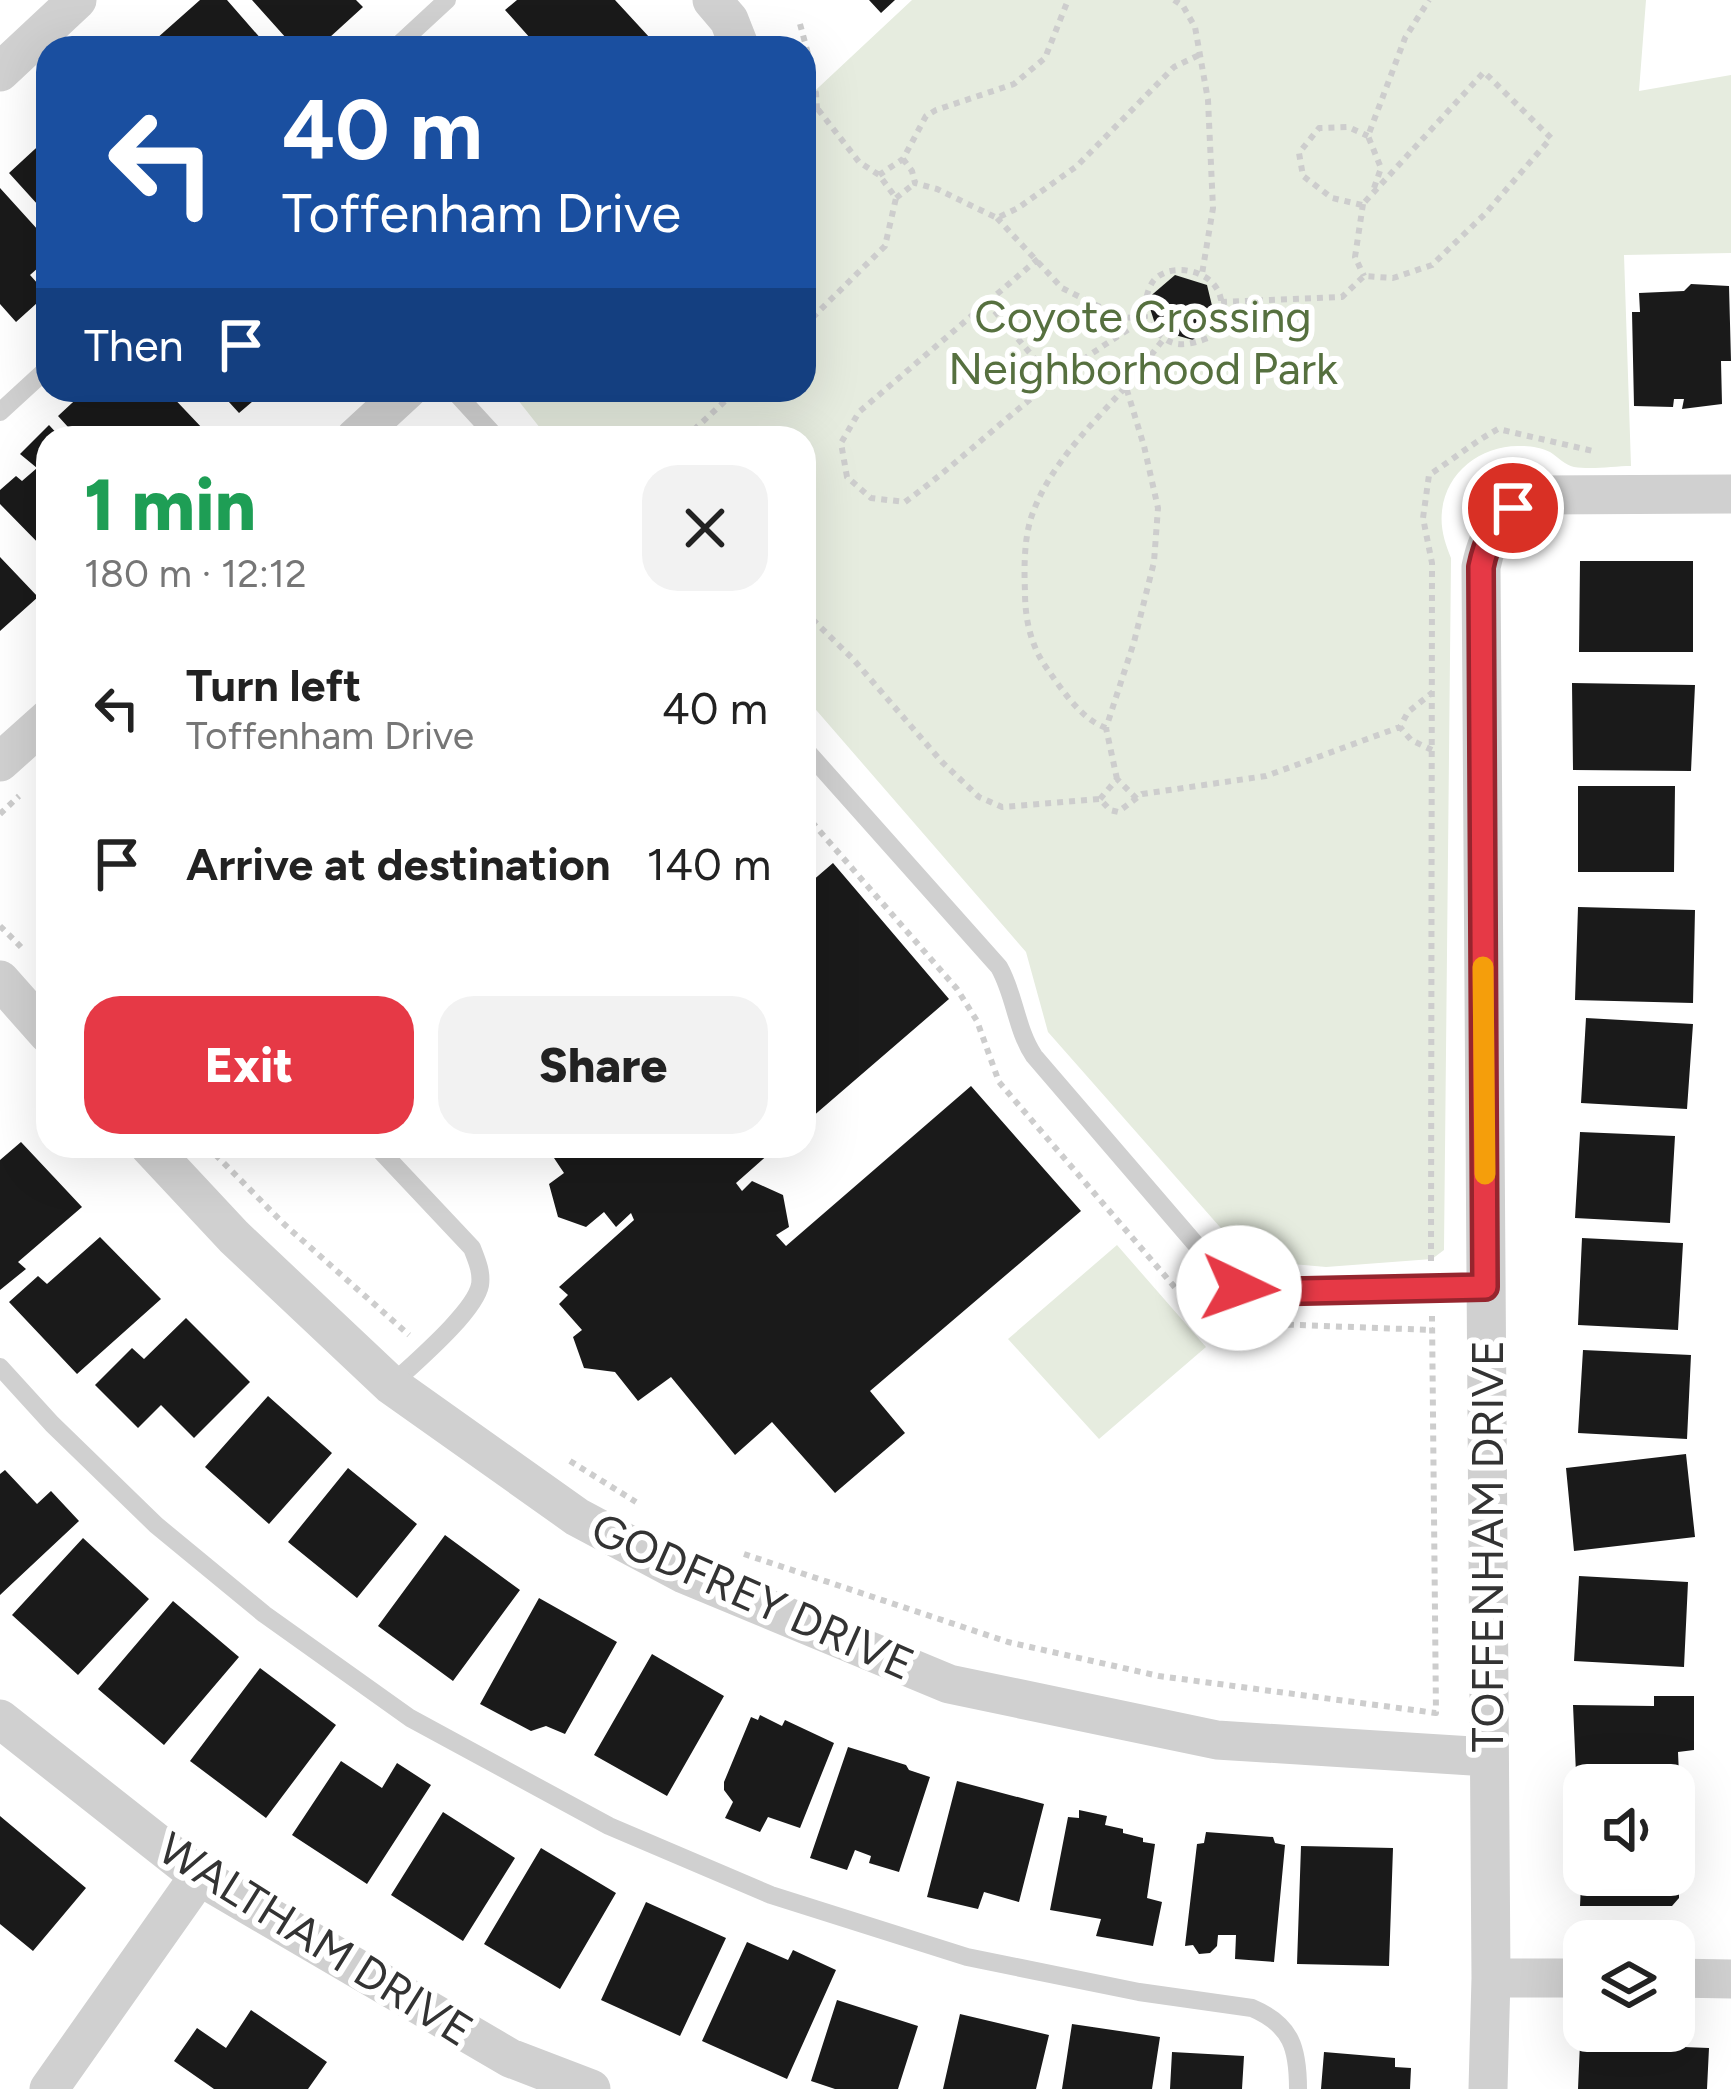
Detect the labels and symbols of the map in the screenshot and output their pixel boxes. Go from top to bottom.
park label: Coyote Crossing Neighborhood Park [948,289,1338,395]
pin [1462,457,1564,559]
position arrow [1176,1225,1302,1351]
street label: TOFFENHAM DRIVE [1460,1340,1514,1752]
street label: GODFREY DRIVE [584,1501,922,1691]
street label: WALTHAM DRIVE [149,1821,483,2057]

